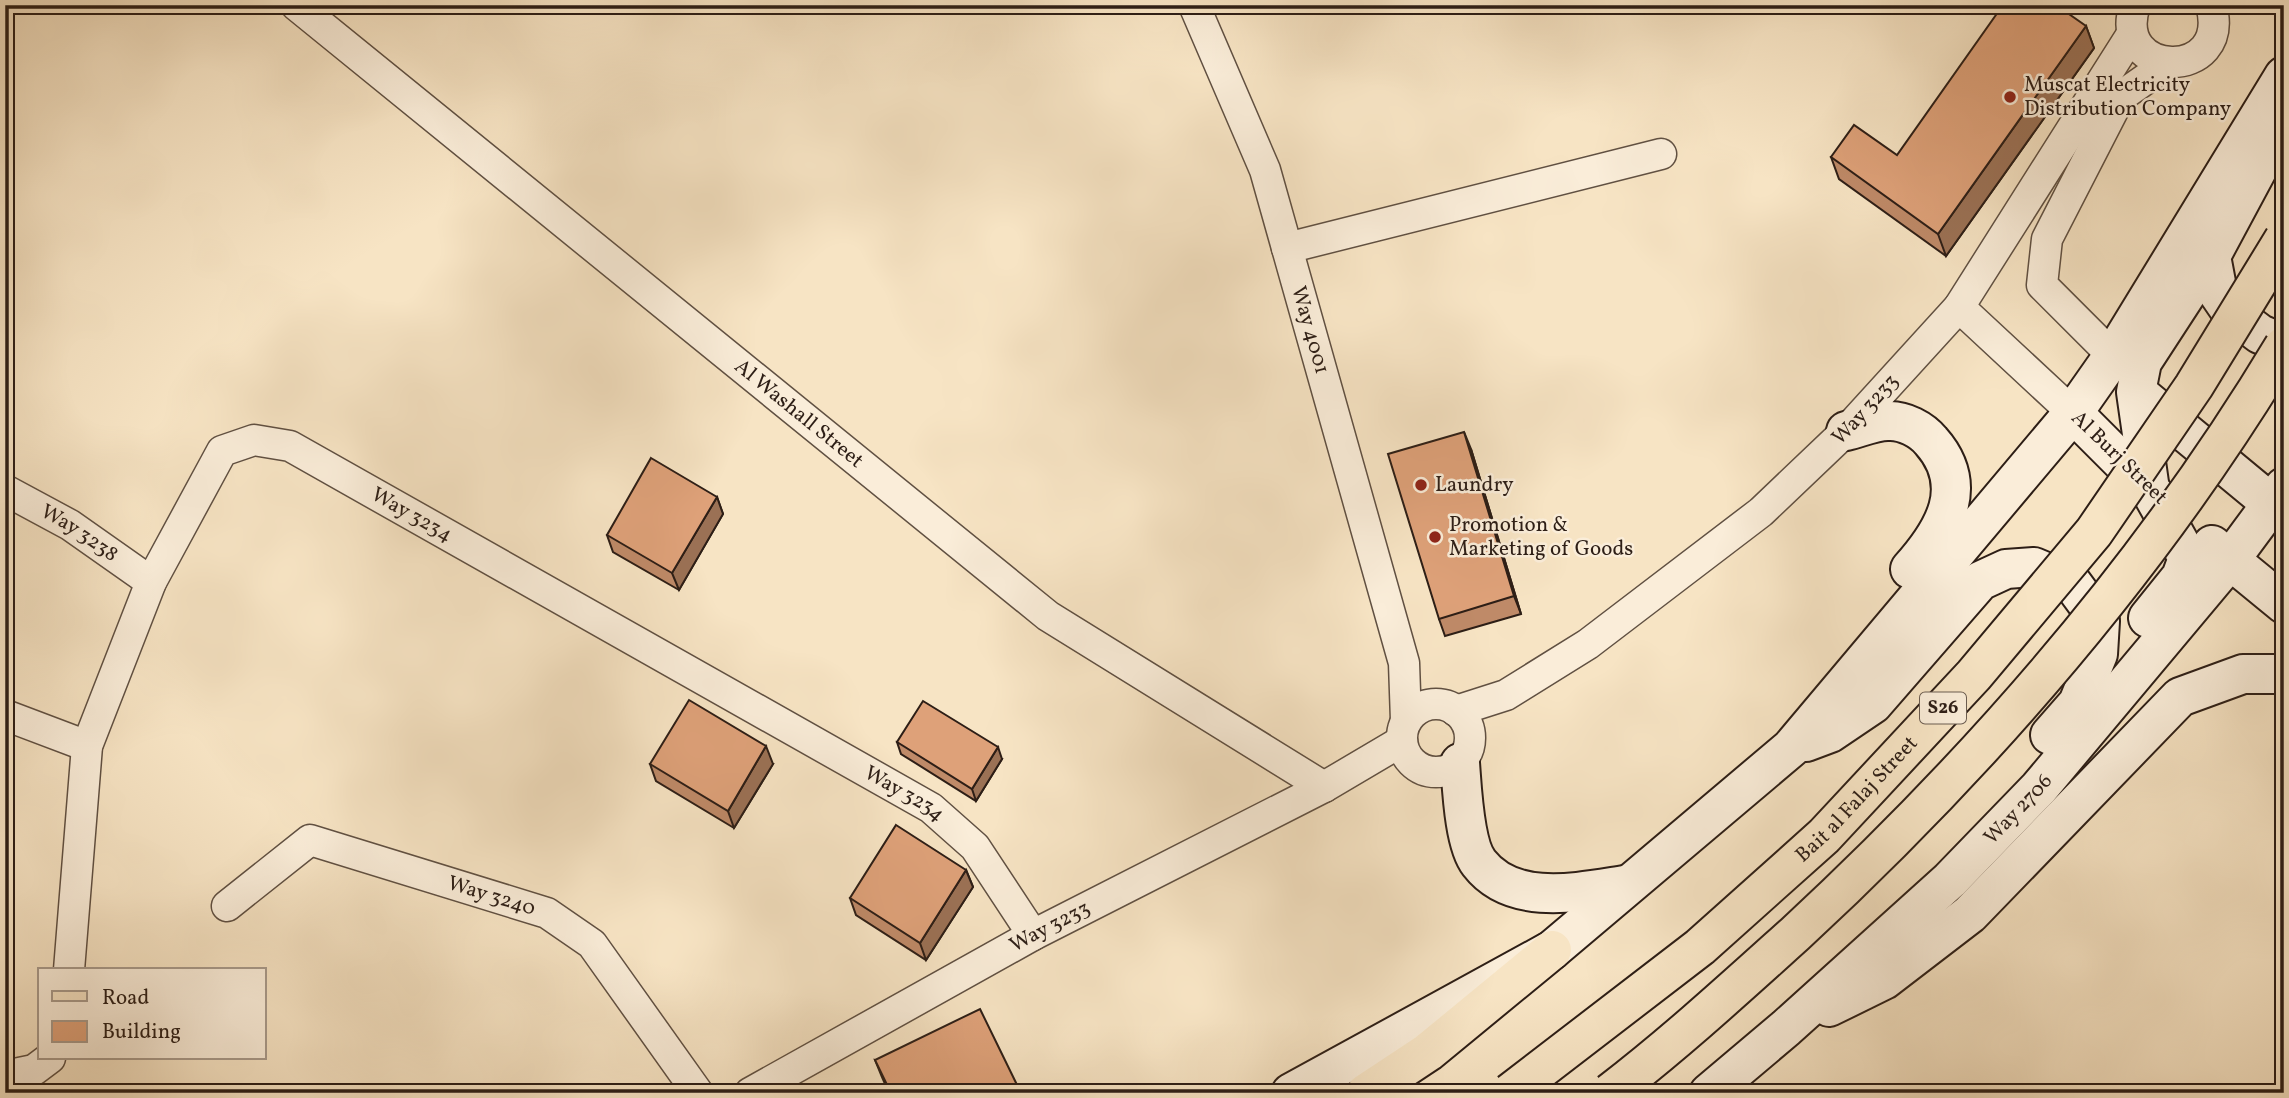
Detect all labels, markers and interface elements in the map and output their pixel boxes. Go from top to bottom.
place label: Muscat Electricity Distribution Company [2024,71,2232,124]
marker: Muscat Electricity Distribution Company [2002,89,2018,105]
street label: Way 4001 [1284,283,1336,378]
street label: Al Washall Street [728,352,870,475]
street label: Way 3233 [1825,368,1906,452]
street label: Al Burj Street [2064,404,2174,512]
place label: Laundry [1435,471,1514,500]
marker: Laundry [1413,477,1429,493]
street label: Way 3234 [366,480,458,549]
street label: Way 3238 [35,497,124,569]
place label: Promotion & Marketing of Goods [1449,511,1633,564]
marker: Promotion & Marketing of Goods [1427,529,1443,545]
road number: S26 [1920,692,1966,723]
street label: Bait al Falaj Street [1789,730,1924,869]
street label: Way 3234 [859,759,951,828]
street label: Way 2706 [1977,768,2059,851]
street label: Way 3240 [444,869,539,923]
street label: Way 3233 [1004,894,1095,960]
legend [38,968,266,1060]
text: Road [102,984,149,1013]
text: Building [102,1018,181,1047]

